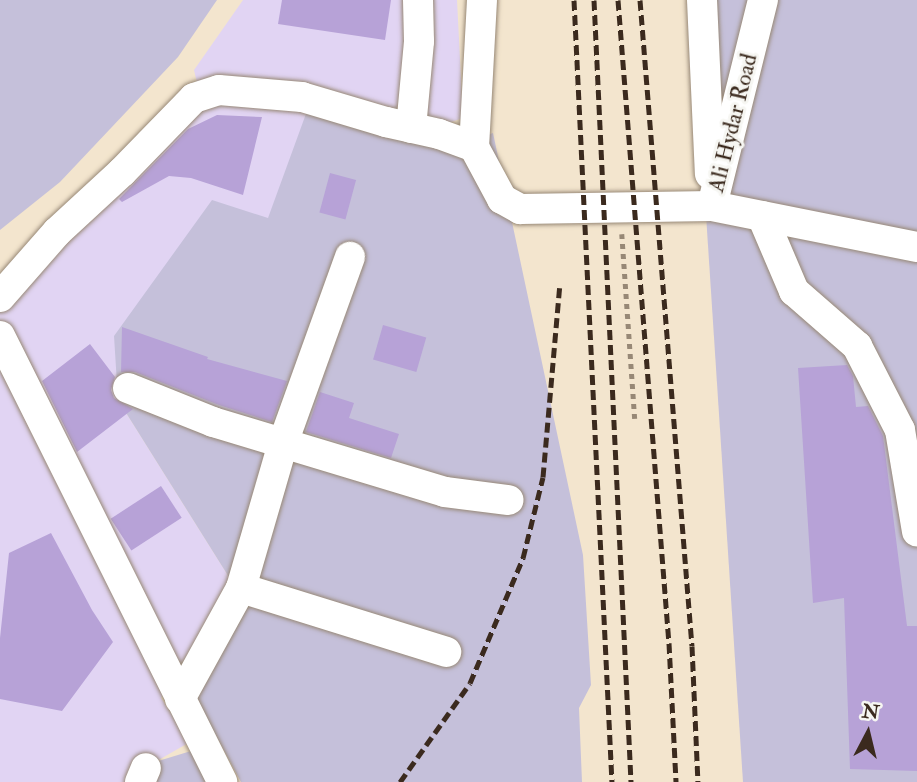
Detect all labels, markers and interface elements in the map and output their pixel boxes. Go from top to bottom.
street label: Ali Hydar Road [702,51,764,195]
north arrow [833,698,903,768]
text: N [861,699,880,725]

